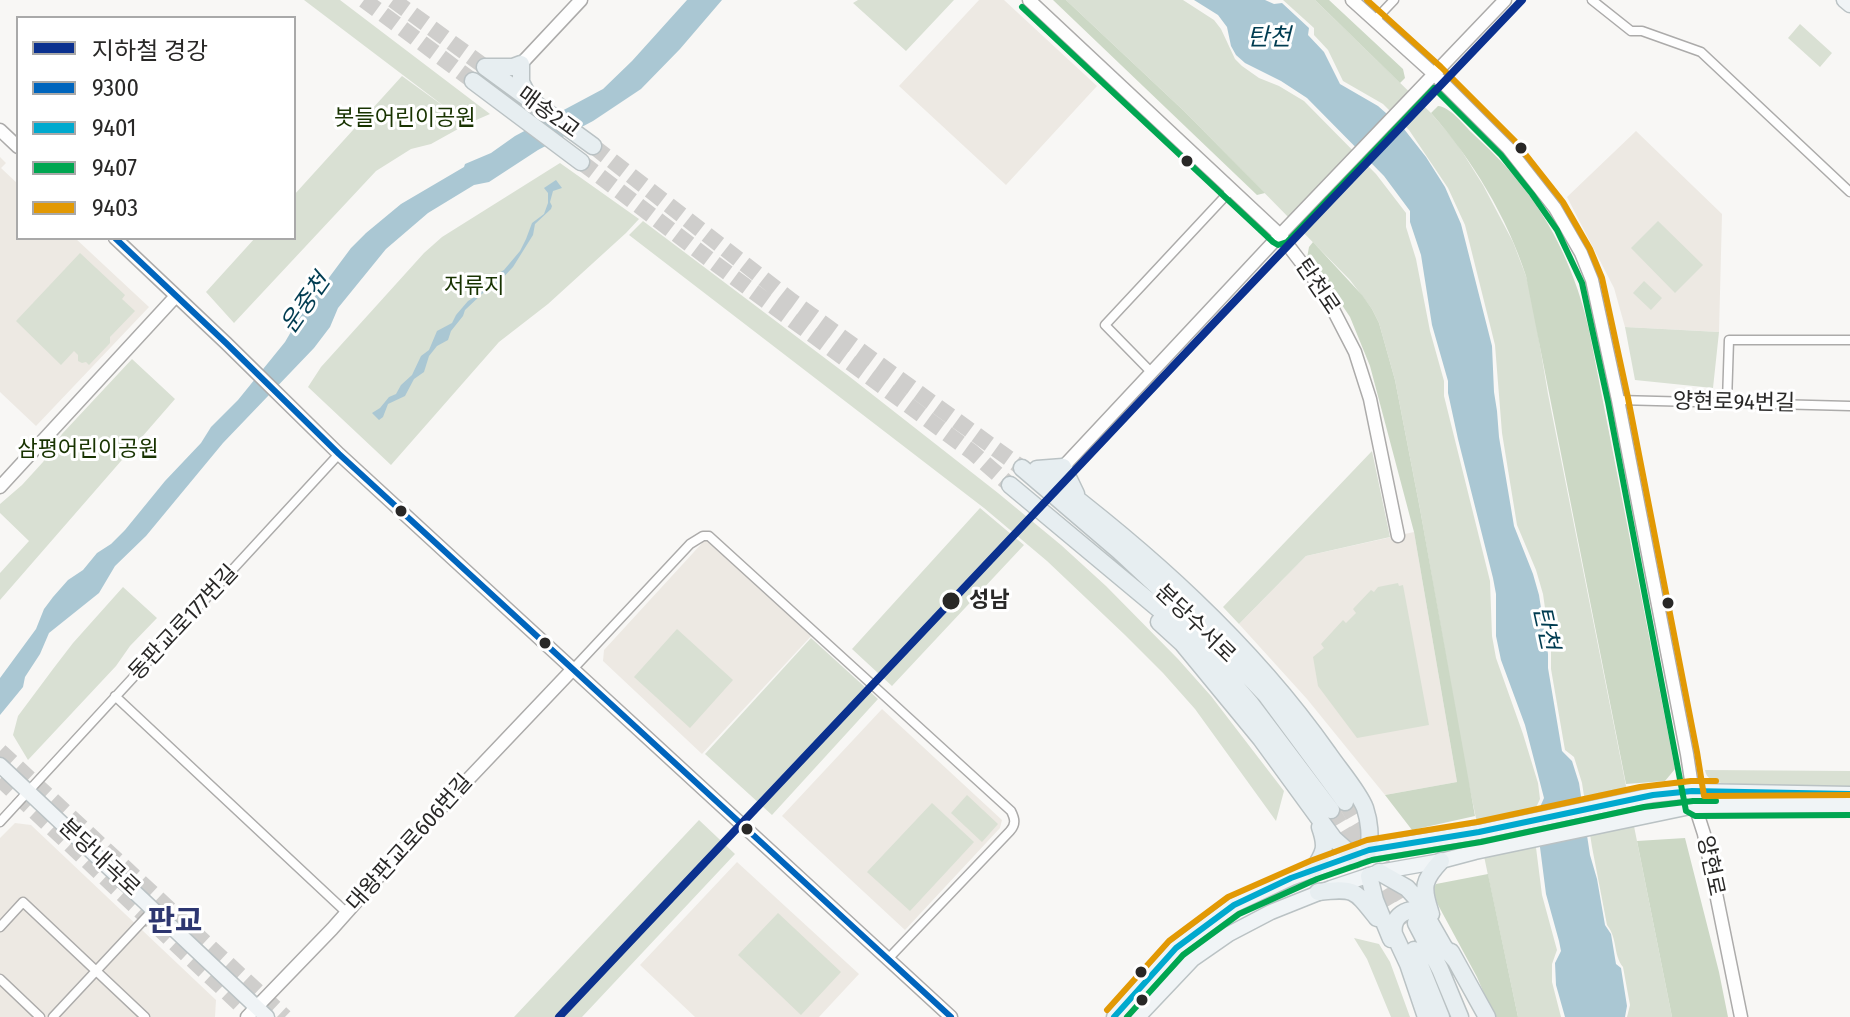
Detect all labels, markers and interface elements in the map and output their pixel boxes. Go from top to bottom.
legend [16,16,296,240]
water label: 탄천 [1247,24,1291,52]
text: 지하철 경강 [92,37,208,65]
text: 9300 [92,74,139,102]
street label: 매송2교 [512,82,584,144]
park label: 봇들어린이공원 [334,106,476,132]
text: 9401 [92,114,136,142]
unlabelled marker [1513,140,1529,156]
unlabelled marker [1179,153,1195,169]
text: 9407 [92,154,137,182]
text: 9403 [92,194,138,222]
street label: 탄천로 [1289,254,1345,320]
water label: 운중천 [275,269,337,339]
park label: 저류지 [444,274,504,300]
street label: 양현로94번길 [1673,389,1795,417]
park label: 삼평어린이공원 [17,437,159,463]
unlabelled marker [393,503,409,519]
street label: 동판교로177번길 [124,560,244,686]
street label: 분당수서로 [1149,579,1241,669]
place label: 성남 [969,588,1009,614]
marker: 성남 [940,590,962,612]
unlabelled marker [1660,595,1676,611]
water label: 탄천 [1526,603,1564,653]
unlabelled marker [537,635,553,651]
street label: 대왕판교로606번길 [342,769,478,917]
street label: 분당내곡로 [53,814,145,902]
unlabelled marker [739,821,755,837]
street label: 양현로 [1691,834,1729,898]
district label: 판교 [147,905,203,941]
unlabelled marker [1133,964,1149,980]
unlabelled marker [1134,992,1150,1008]

